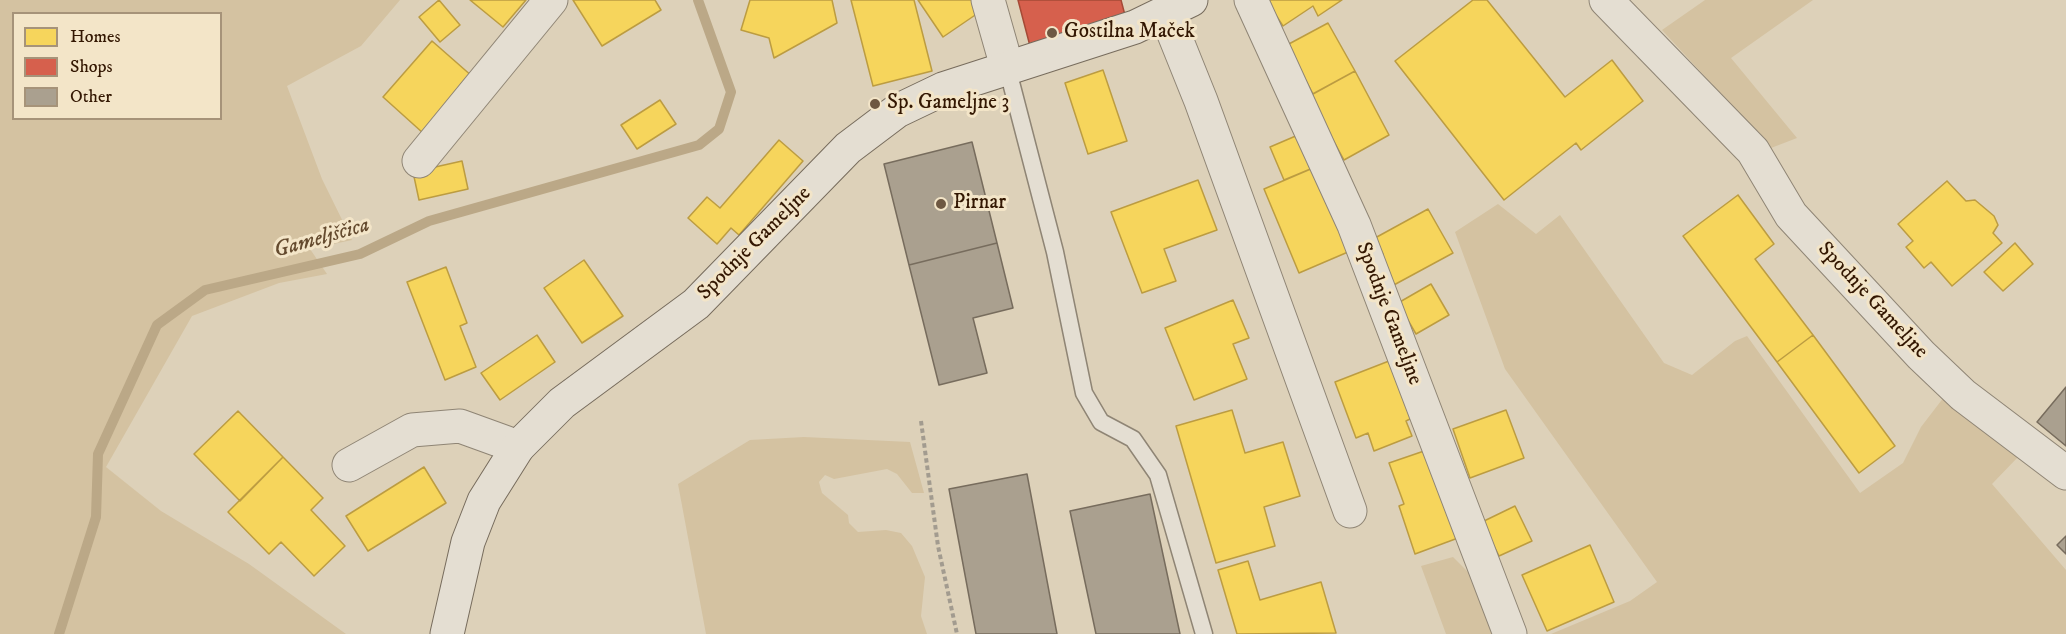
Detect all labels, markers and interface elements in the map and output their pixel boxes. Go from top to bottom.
legend [12,12,222,120]
place label: Gostilna Maček [1064,20,1195,46]
text: Homes [70,26,121,48]
marker: Gostilna Maček [1045,26,1059,40]
text: Shops [70,56,113,78]
text: Other [70,86,112,108]
place label: Sp. Gameljne 3 [887,91,1009,117]
marker: Sp. Gameljne 3 [868,97,882,111]
street label: Spodnje Gameljne [693,182,817,306]
place label: Pirnar [953,191,1006,217]
marker: Pirnar [934,197,948,211]
water label: Gameljščica [271,213,373,265]
street label: Spodnje Gameljne [1811,237,1933,365]
street label: Spodnje Gameljne [1349,239,1427,389]

